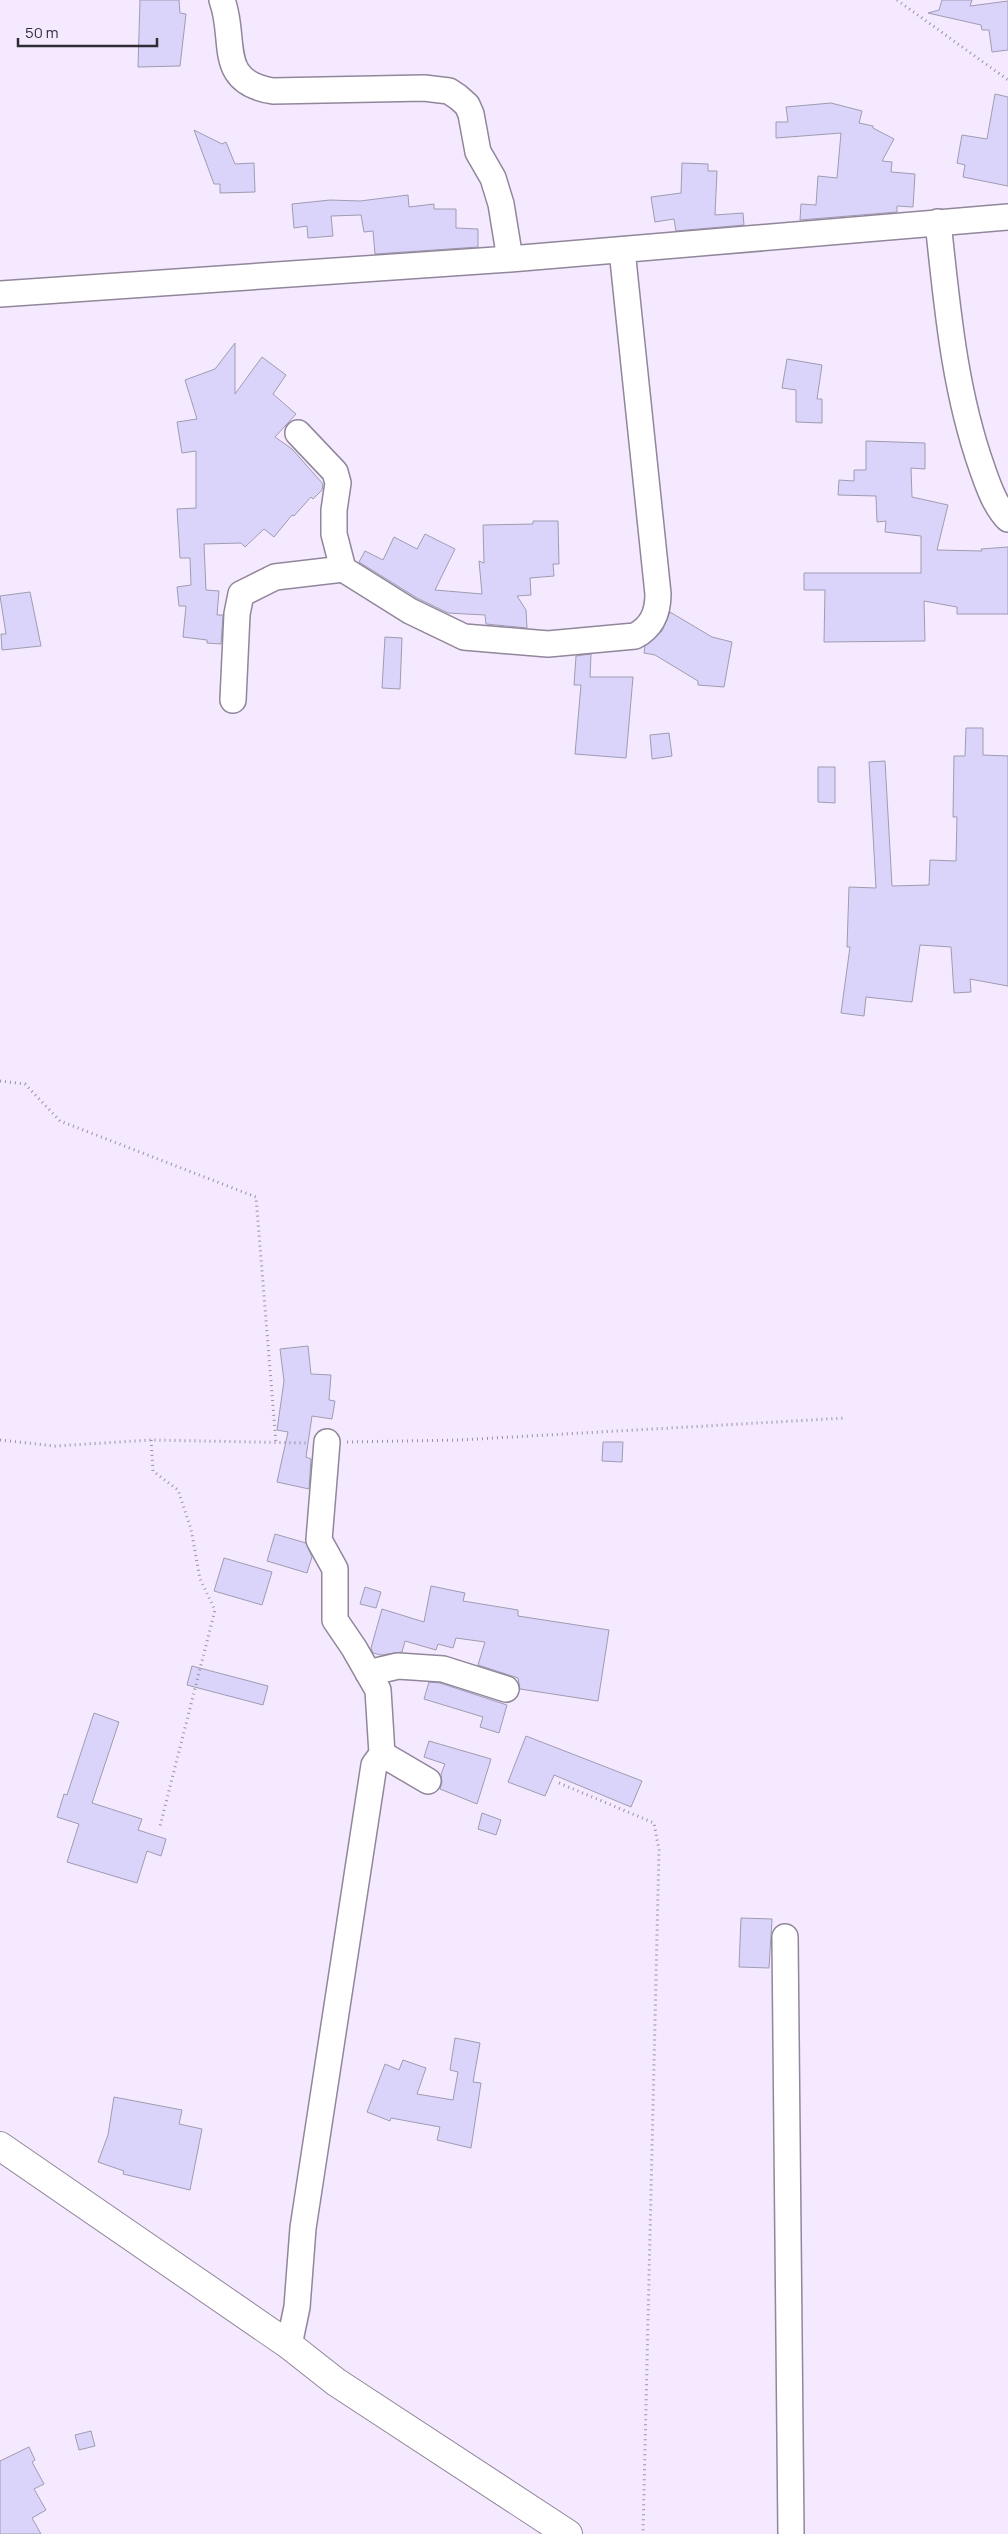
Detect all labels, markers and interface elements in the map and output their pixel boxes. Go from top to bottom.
scale bar [18,15,156,47]
text: 50 m [25,22,59,43]

